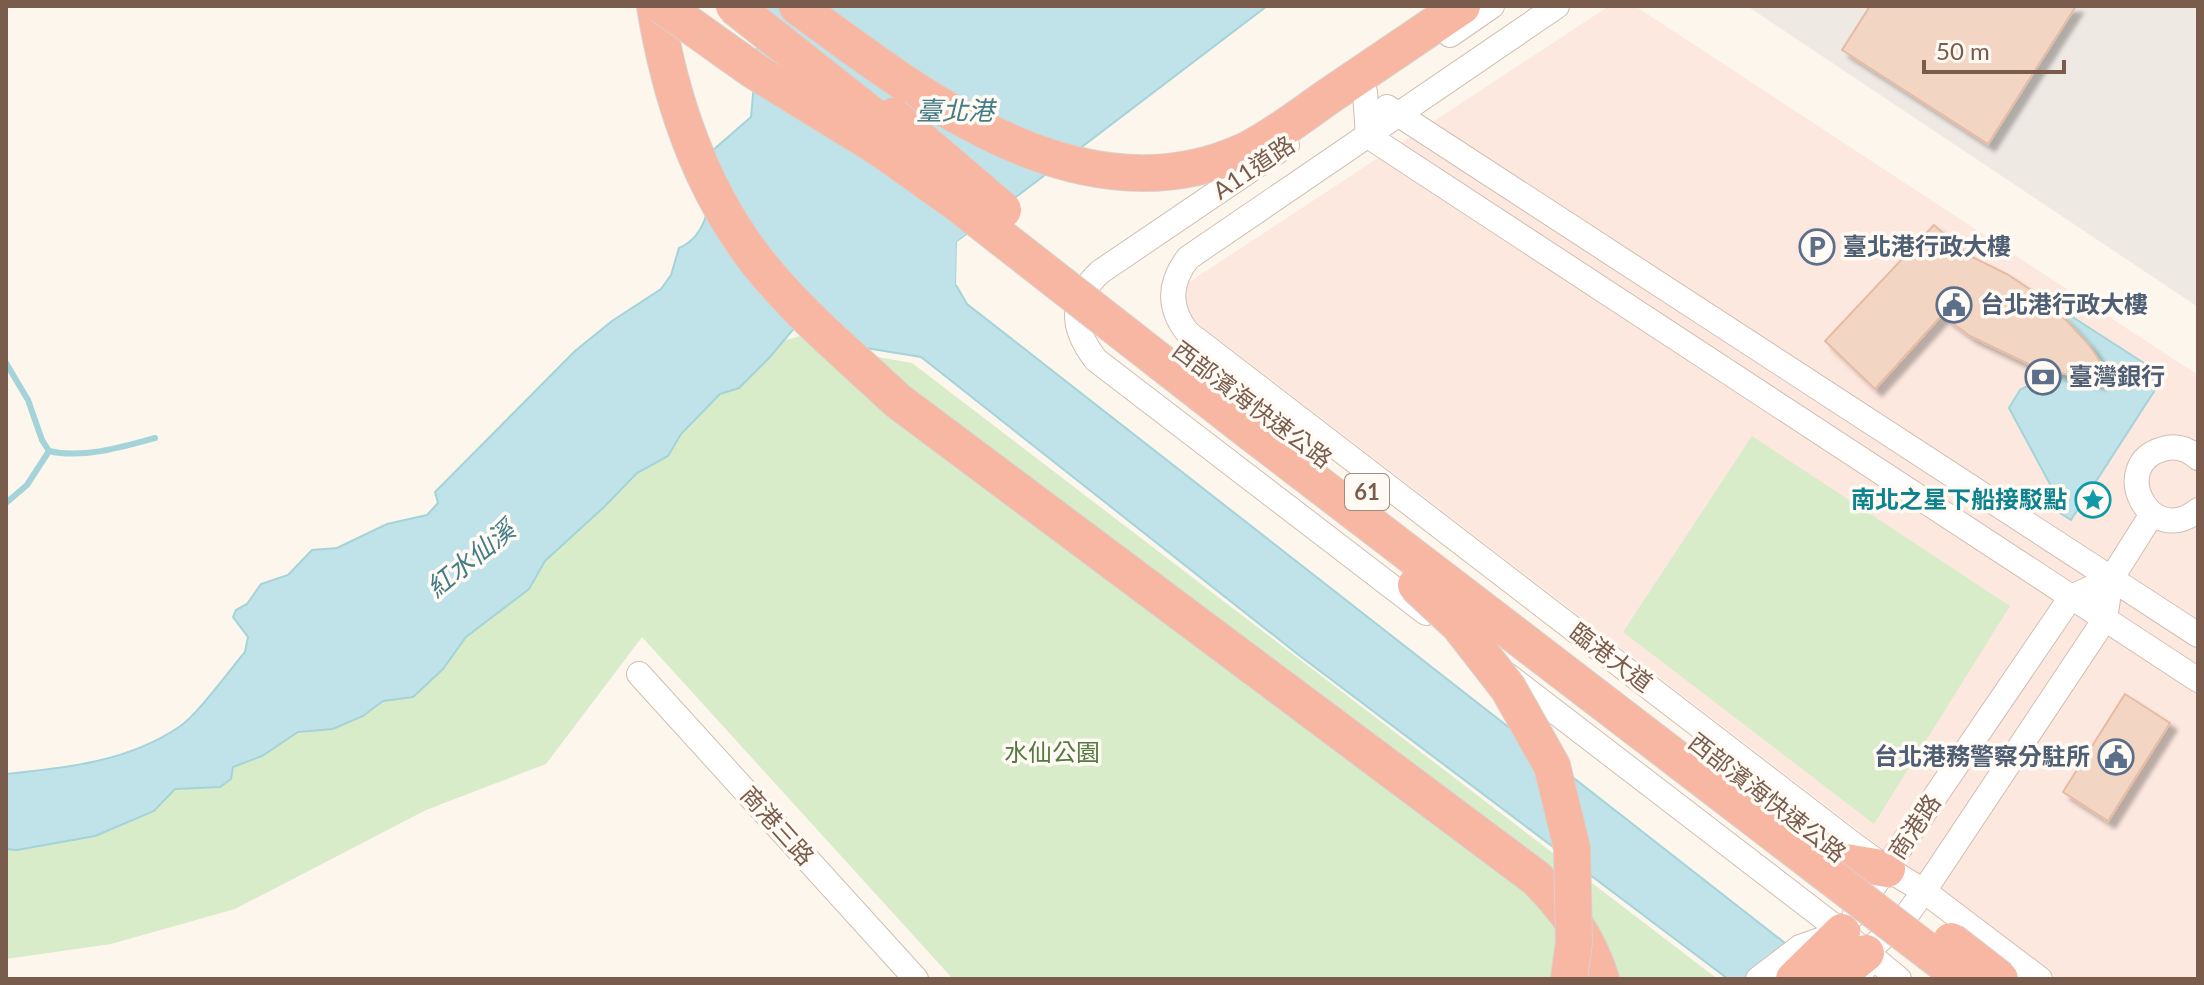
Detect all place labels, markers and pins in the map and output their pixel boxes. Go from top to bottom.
parking icon: 臺北港行政大樓 [1798,228,1836,266]
place label: 臺北港行政大樓 [1843,231,2011,260]
public building icon: 台北港行政大樓 [1935,286,1973,324]
place label: 台北港行政大樓 [1980,289,2148,318]
bank icon: 臺灣銀行 [2024,358,2062,396]
place label: 臺灣銀行 [2069,361,2165,390]
place icon: 南北之星下船接駁點 [2074,481,2112,519]
place label: 南北之星下船接駁點 [1851,484,2067,513]
public building icon: 台北港務警察分駐所 [2097,738,2135,776]
place label: 台北港務警察分駐所 [1874,741,2090,770]

